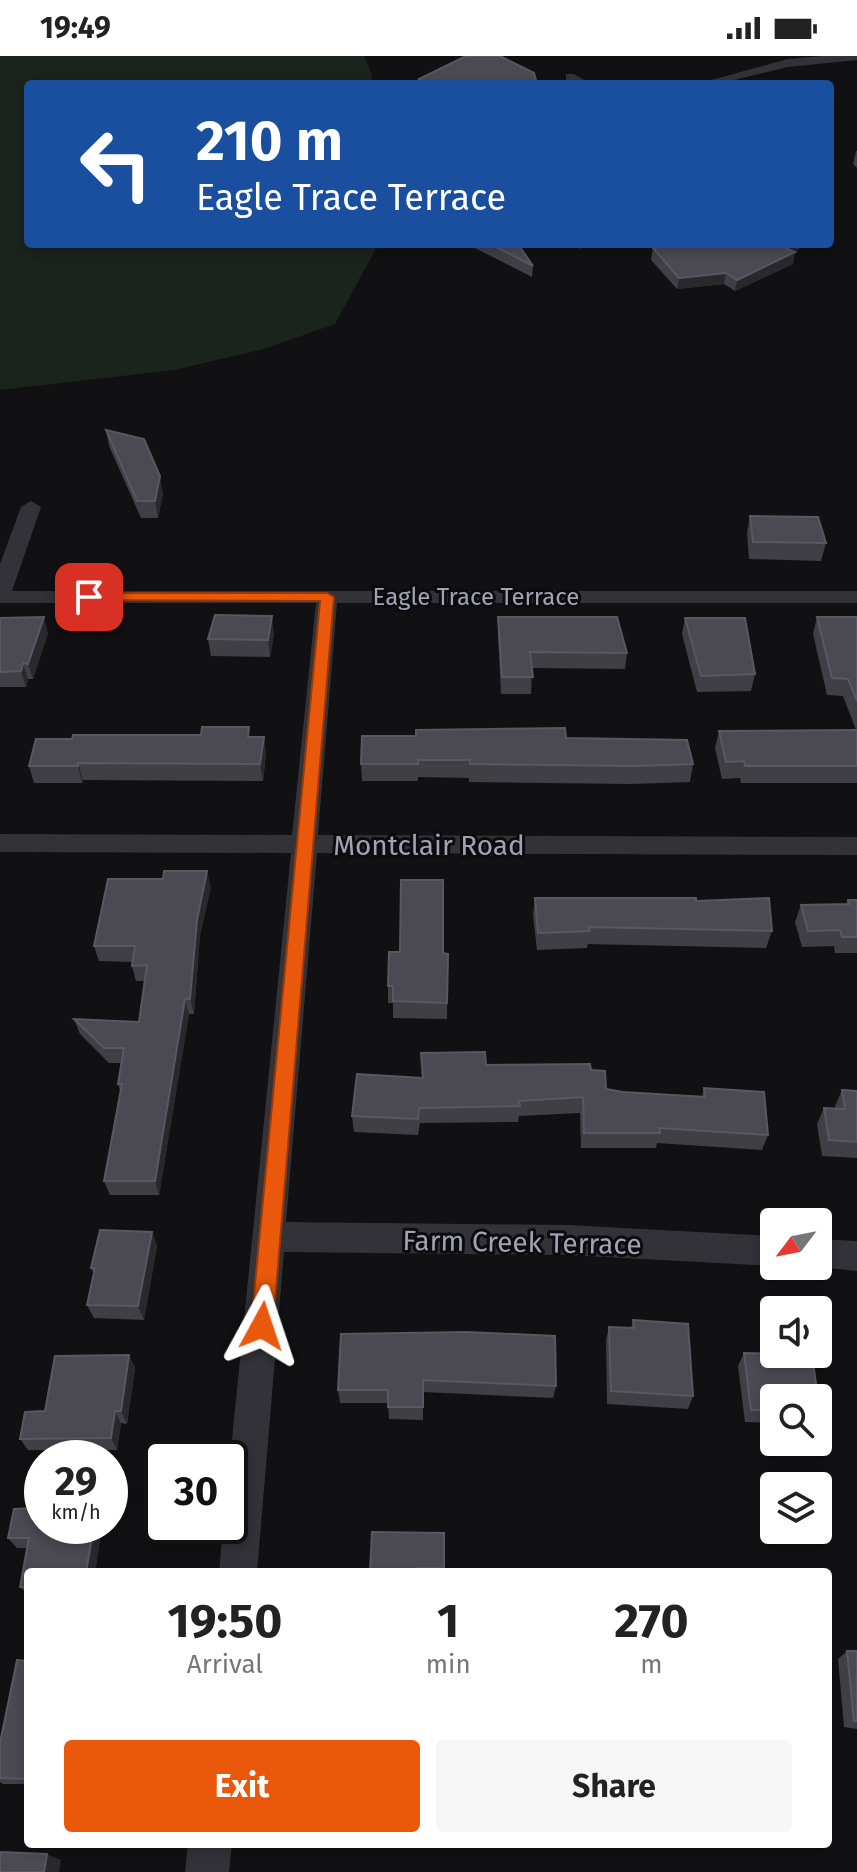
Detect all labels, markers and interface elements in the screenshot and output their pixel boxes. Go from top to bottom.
text: 19:49 [40,10,111,46]
text: 210 m [196,108,343,175]
icon: left [64,112,168,216]
text: Eagle Trace Terrace [196,176,506,220]
pin [55,563,123,631]
icon: arrive [67,575,111,619]
street label: Eagle Trace Terrace [373,583,579,611]
street label: Montclair Road [333,829,525,862]
north arrow [760,1208,832,1280]
map controls [760,1208,832,1544]
street label: Farm Creek Terrace [402,1224,642,1261]
position arrow [220,1284,304,1368]
button: sound [760,1296,832,1368]
button: search [760,1384,832,1456]
speed limit sign: 30 [144,1440,248,1544]
text: 29 [55,1458,97,1506]
button: layers [760,1472,832,1544]
text: km/h [51,1500,101,1524]
text: 19:50 [167,1592,282,1650]
text: 1 [437,1592,459,1650]
text: 270 [614,1592,689,1650]
text: Arrival [187,1649,263,1680]
text: min [426,1649,471,1680]
text: m [640,1649,662,1680]
button: Exit [64,1740,420,1832]
button: Share [436,1740,792,1832]

